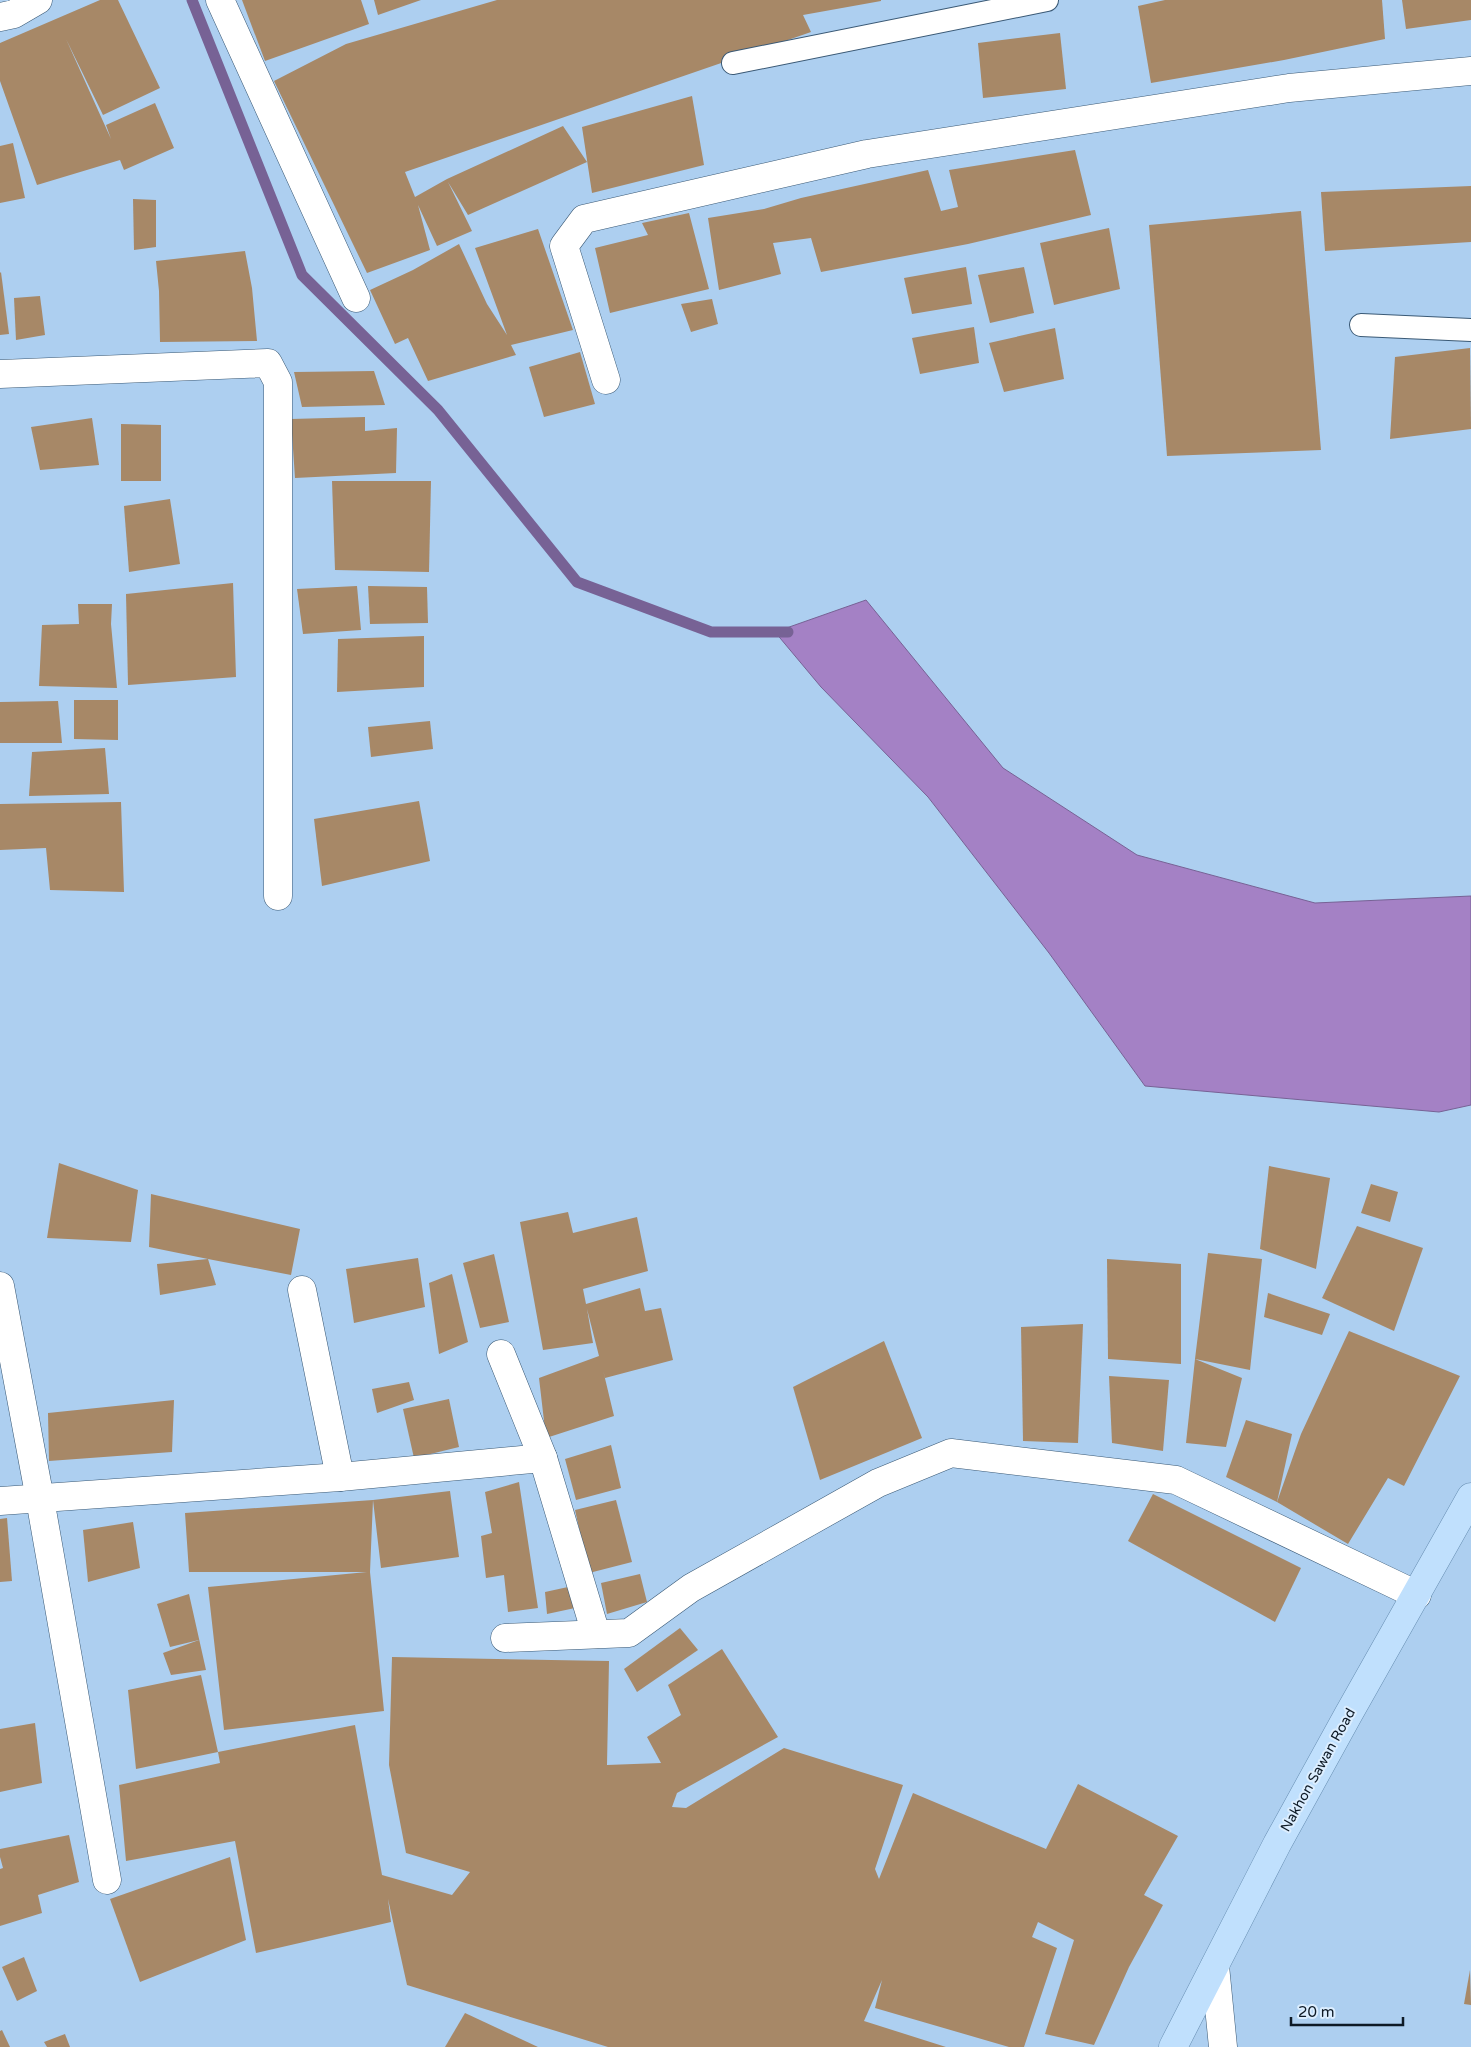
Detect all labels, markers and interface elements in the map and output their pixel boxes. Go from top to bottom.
street label: Nakhon Sawan Road [1277,1705,1359,1835]
scale bar [1291,1994,1404,2026]
text: 20 m [1298,2003,1335,2021]

